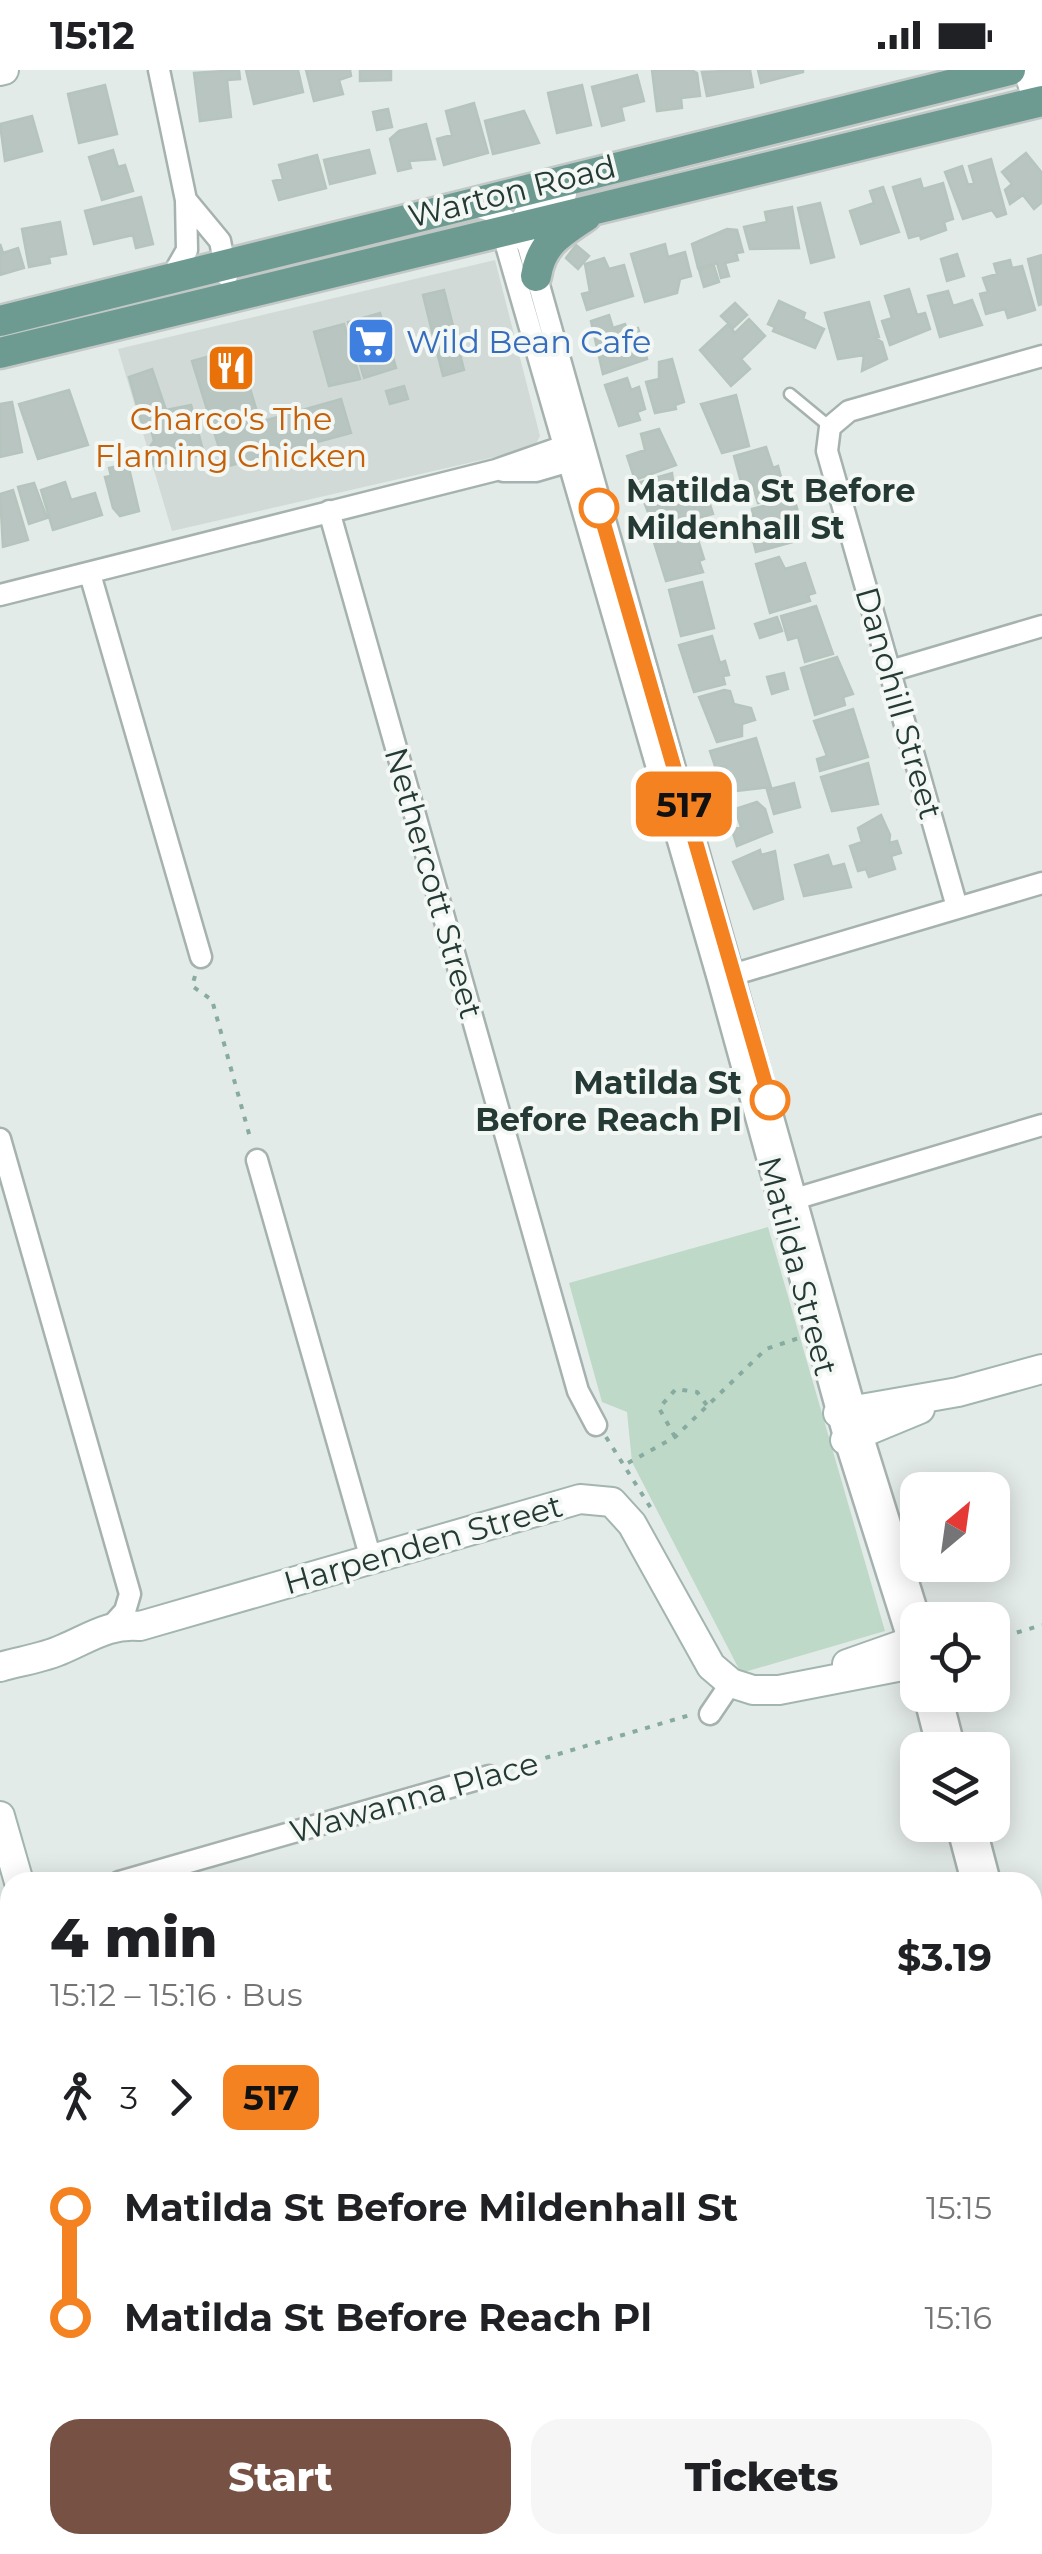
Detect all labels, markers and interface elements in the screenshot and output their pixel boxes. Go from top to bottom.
text: 15:12 [50,12,135,59]
street label: Warton Road [404,146,620,236]
supermarket icon: Wild Bean Cafe [345,315,397,367]
place label: Wild Bean Cafe [406,322,651,361]
restaurant icon: Charco's The Flaming Chicken [205,342,257,394]
place label: Charco's The Flaming Chicken [95,399,367,475]
place label: Matilda St Before Mildenhall St [626,471,915,547]
marker: Matilda St Before Mildenhall St [580,489,618,527]
street label: Danohill Street [847,582,951,824]
street label: Nethercott Street [377,743,491,1023]
line badge: 517 [626,772,742,836]
text: 517 [656,783,712,826]
place label: Matilda St Before Reach Pl [475,1063,742,1139]
marker: Matilda St Before Reach Pl [751,1081,789,1119]
street label: Matilda Street [750,1152,846,1380]
north arrow [900,1472,1010,1582]
map controls [900,1472,1010,1842]
street label: Harpenden Street [279,1486,567,1602]
button: locate [900,1602,1010,1712]
button: layers [900,1732,1010,1842]
street label: Wawanna Place [285,1743,543,1851]
text: 4 min [50,1904,217,1971]
text: $3.19 [897,1934,992,1981]
text: 15:12 – 15:16 · Bus [50,1975,303,2014]
icon: walk [50,2070,105,2125]
icon: forward [153,2070,208,2125]
text: 517 [243,2076,299,2119]
text: 3 [120,2078,138,2117]
text: Matilda St Before Mildenhall St [124,2184,738,2231]
text: 15:15 [926,2188,992,2227]
text: Matilda St Before Reach Pl [124,2294,652,2341]
text: 15:16 [925,2298,992,2337]
button: Start [50,2419,511,2534]
button: Tickets [531,2419,992,2534]

